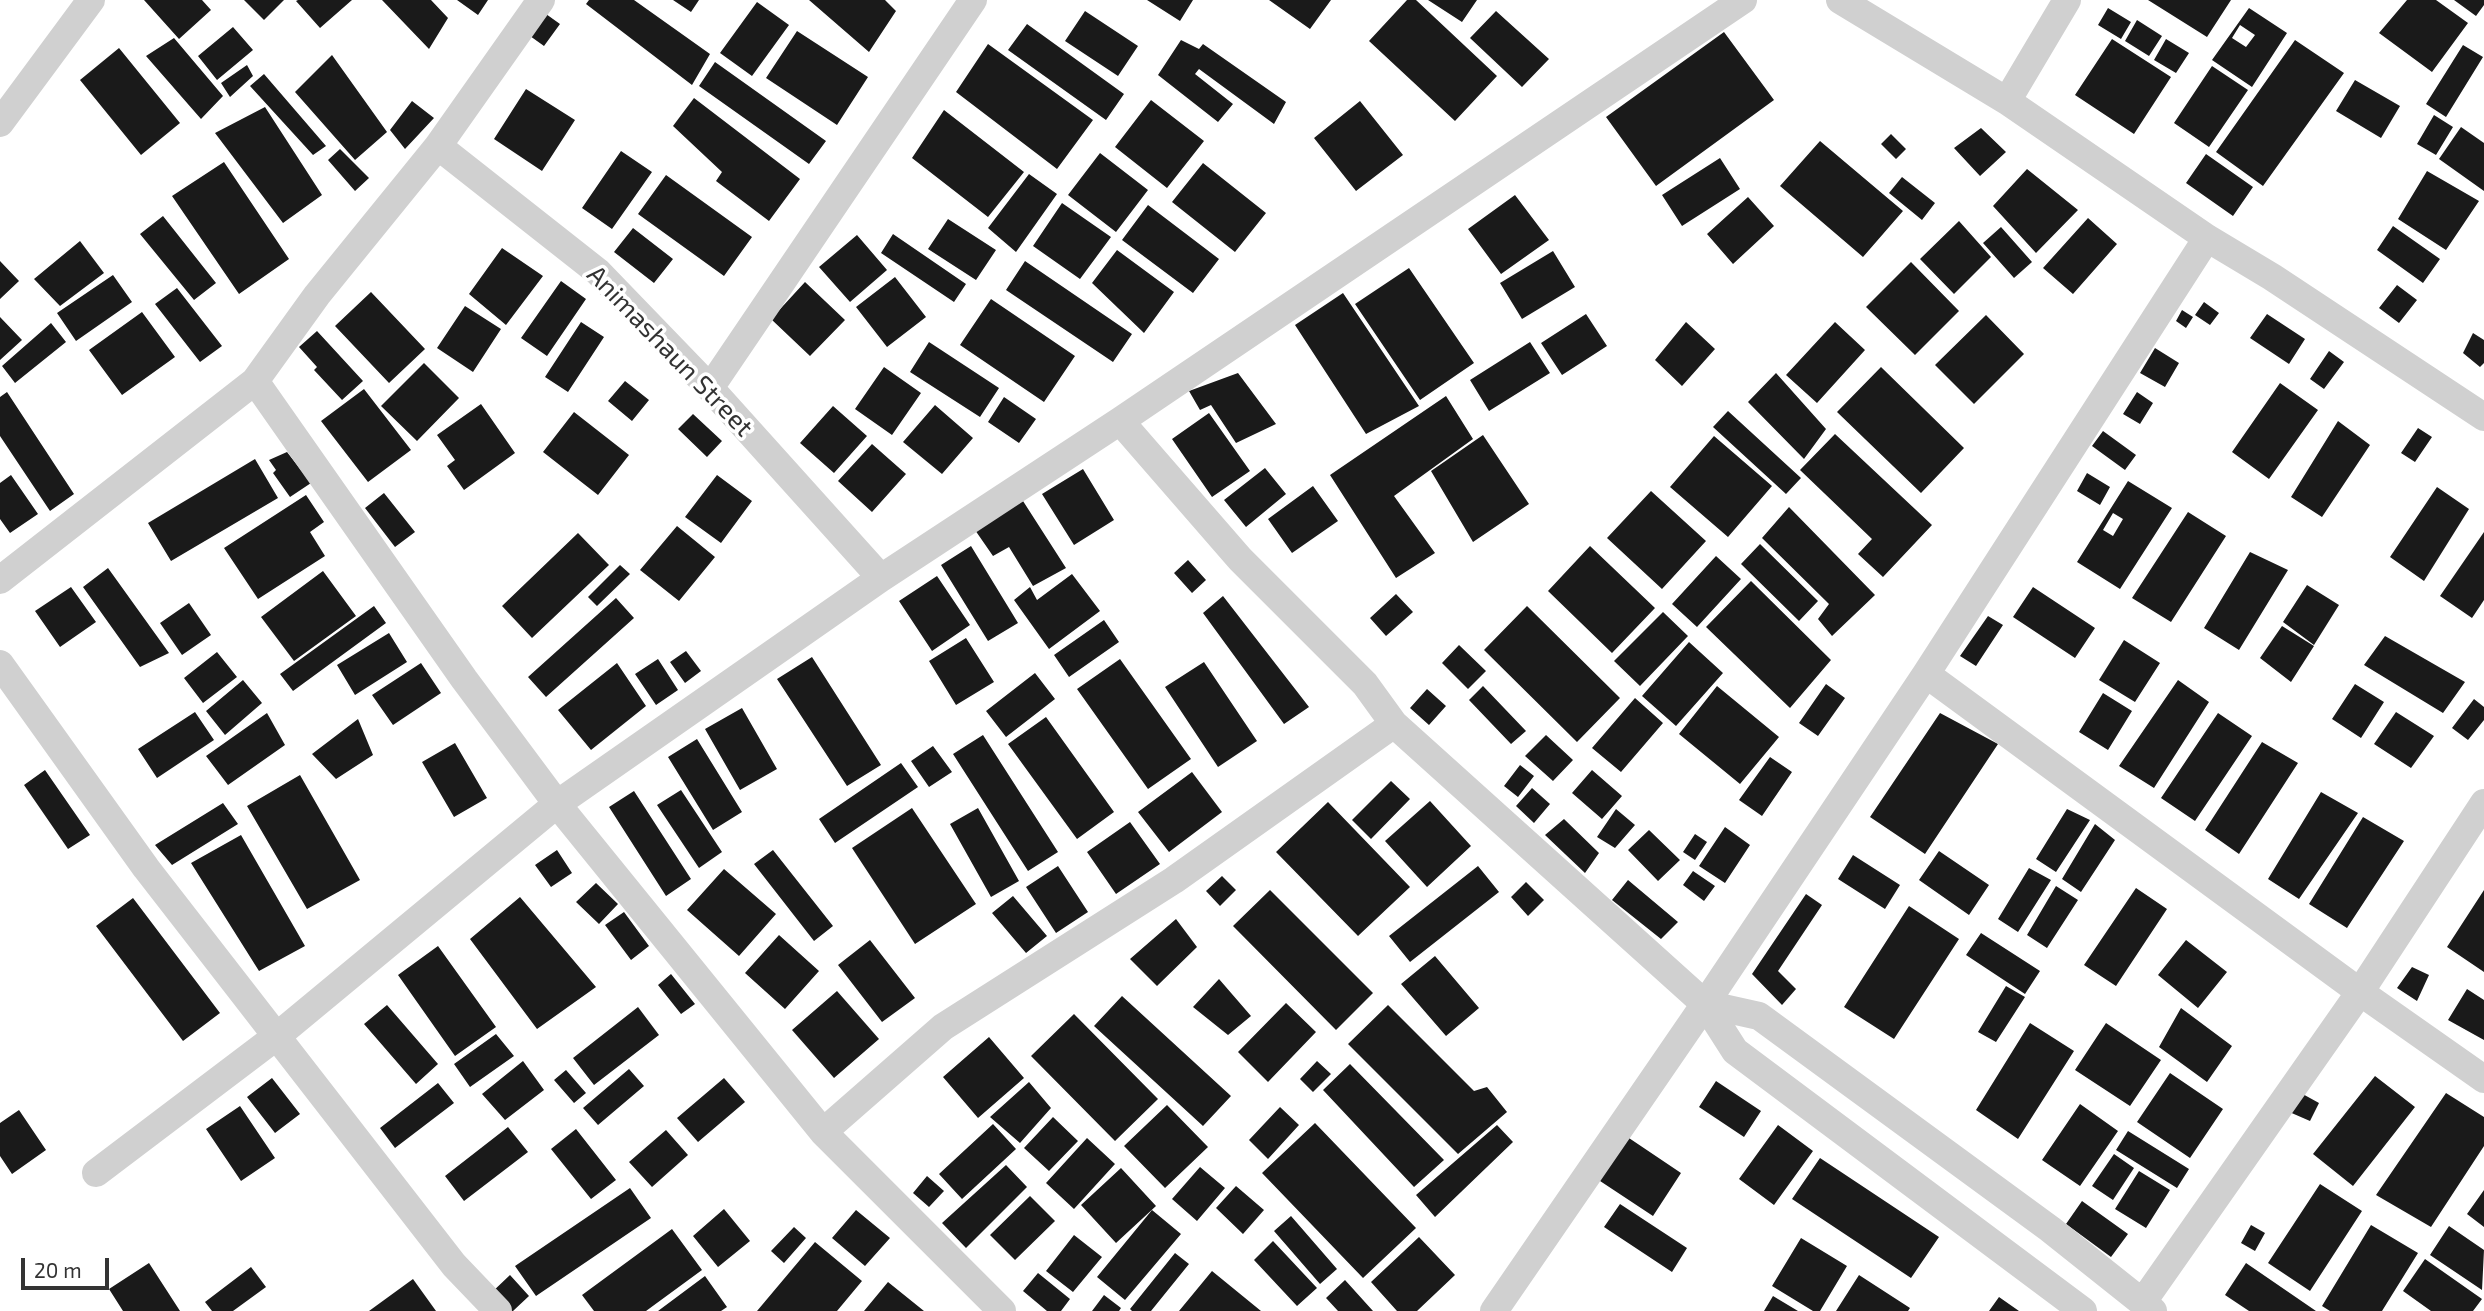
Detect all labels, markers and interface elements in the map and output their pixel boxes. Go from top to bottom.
street label: Animashaun Street [581,259,759,443]
scale bar [24,1244,112,1288]
text: 20 m [34,1257,82,1282]

